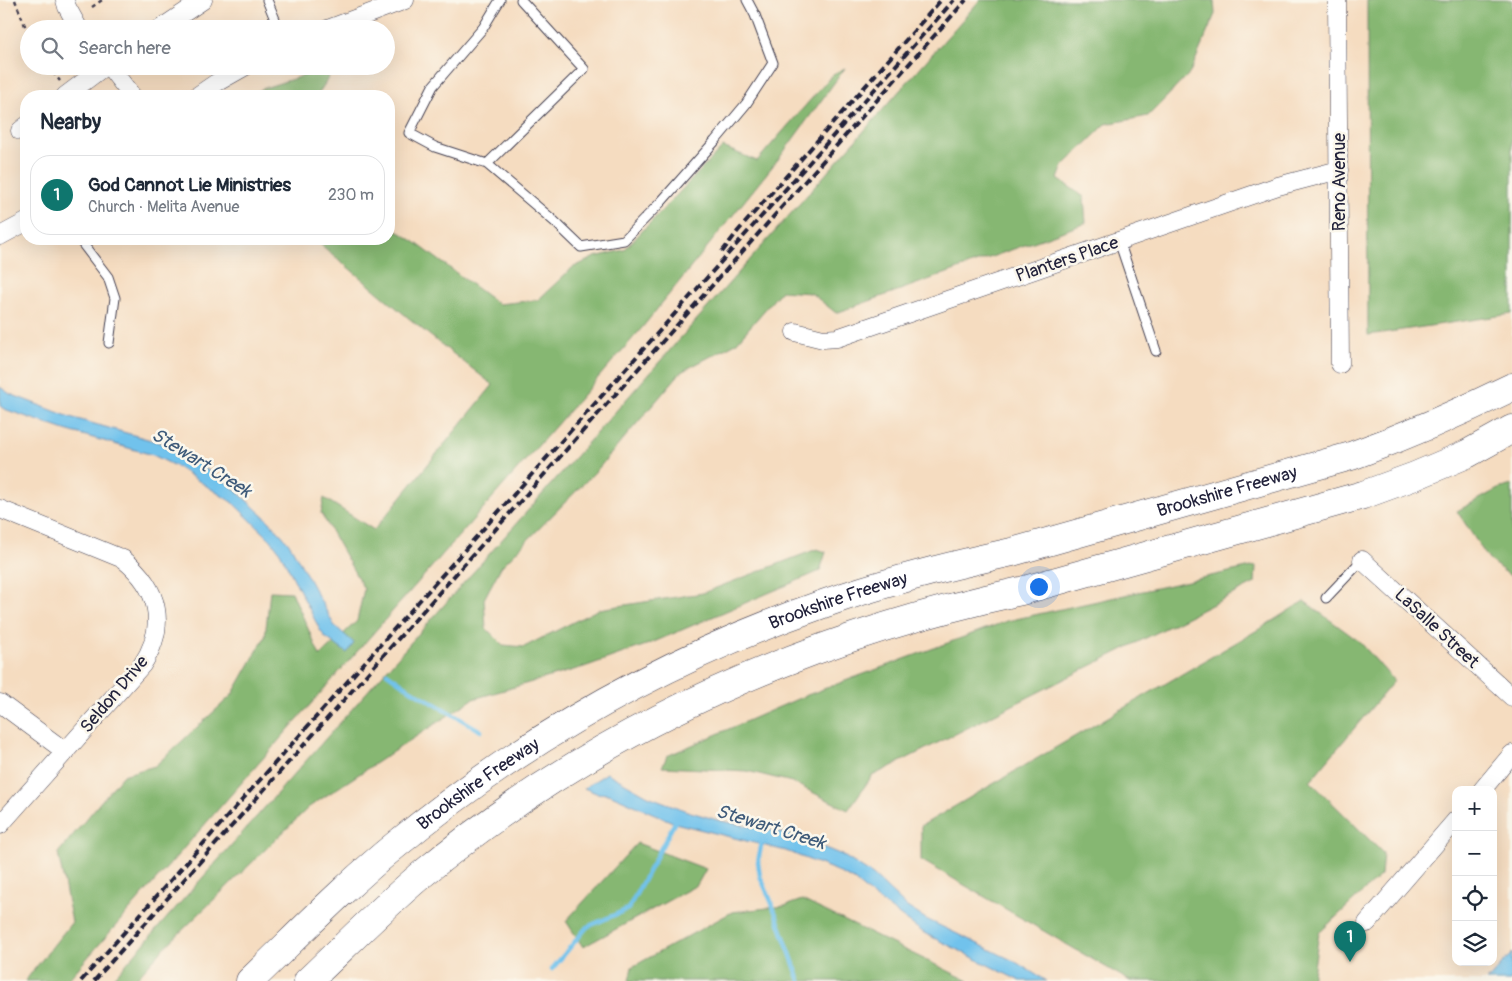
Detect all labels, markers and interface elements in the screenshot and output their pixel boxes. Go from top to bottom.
search box [20,20,395,75]
icon: search [38,34,66,62]
text: Search here [78,36,171,60]
text: Nearby [40,109,101,136]
street label: Reno Avenue [1328,133,1351,231]
text: God Cannot Lie Ministries [88,173,291,197]
text: 1 [54,185,60,205]
text: 230 m [328,185,374,205]
text: Church · Melita Avenue [88,197,240,217]
street label: Planters Place [1013,231,1122,288]
water label: Stewart Creek [147,423,258,504]
street label: Brookshire Freeway [1154,461,1300,522]
street label: Brookshire Freeway [766,567,910,635]
your location [1026,574,1052,600]
street label: LaSalle Street [1389,583,1484,674]
street label: Seldon Drive [75,651,154,738]
street label: Brookshire Freeway [412,733,544,835]
map controls [1452,786,1497,966]
button: + [1452,786,1497,831]
water label: Stewart Creek [713,799,830,856]
button: − [1452,831,1497,876]
button: locate [1452,876,1497,921]
pin: 1 [1334,921,1366,962]
button: layers [1452,921,1497,966]

